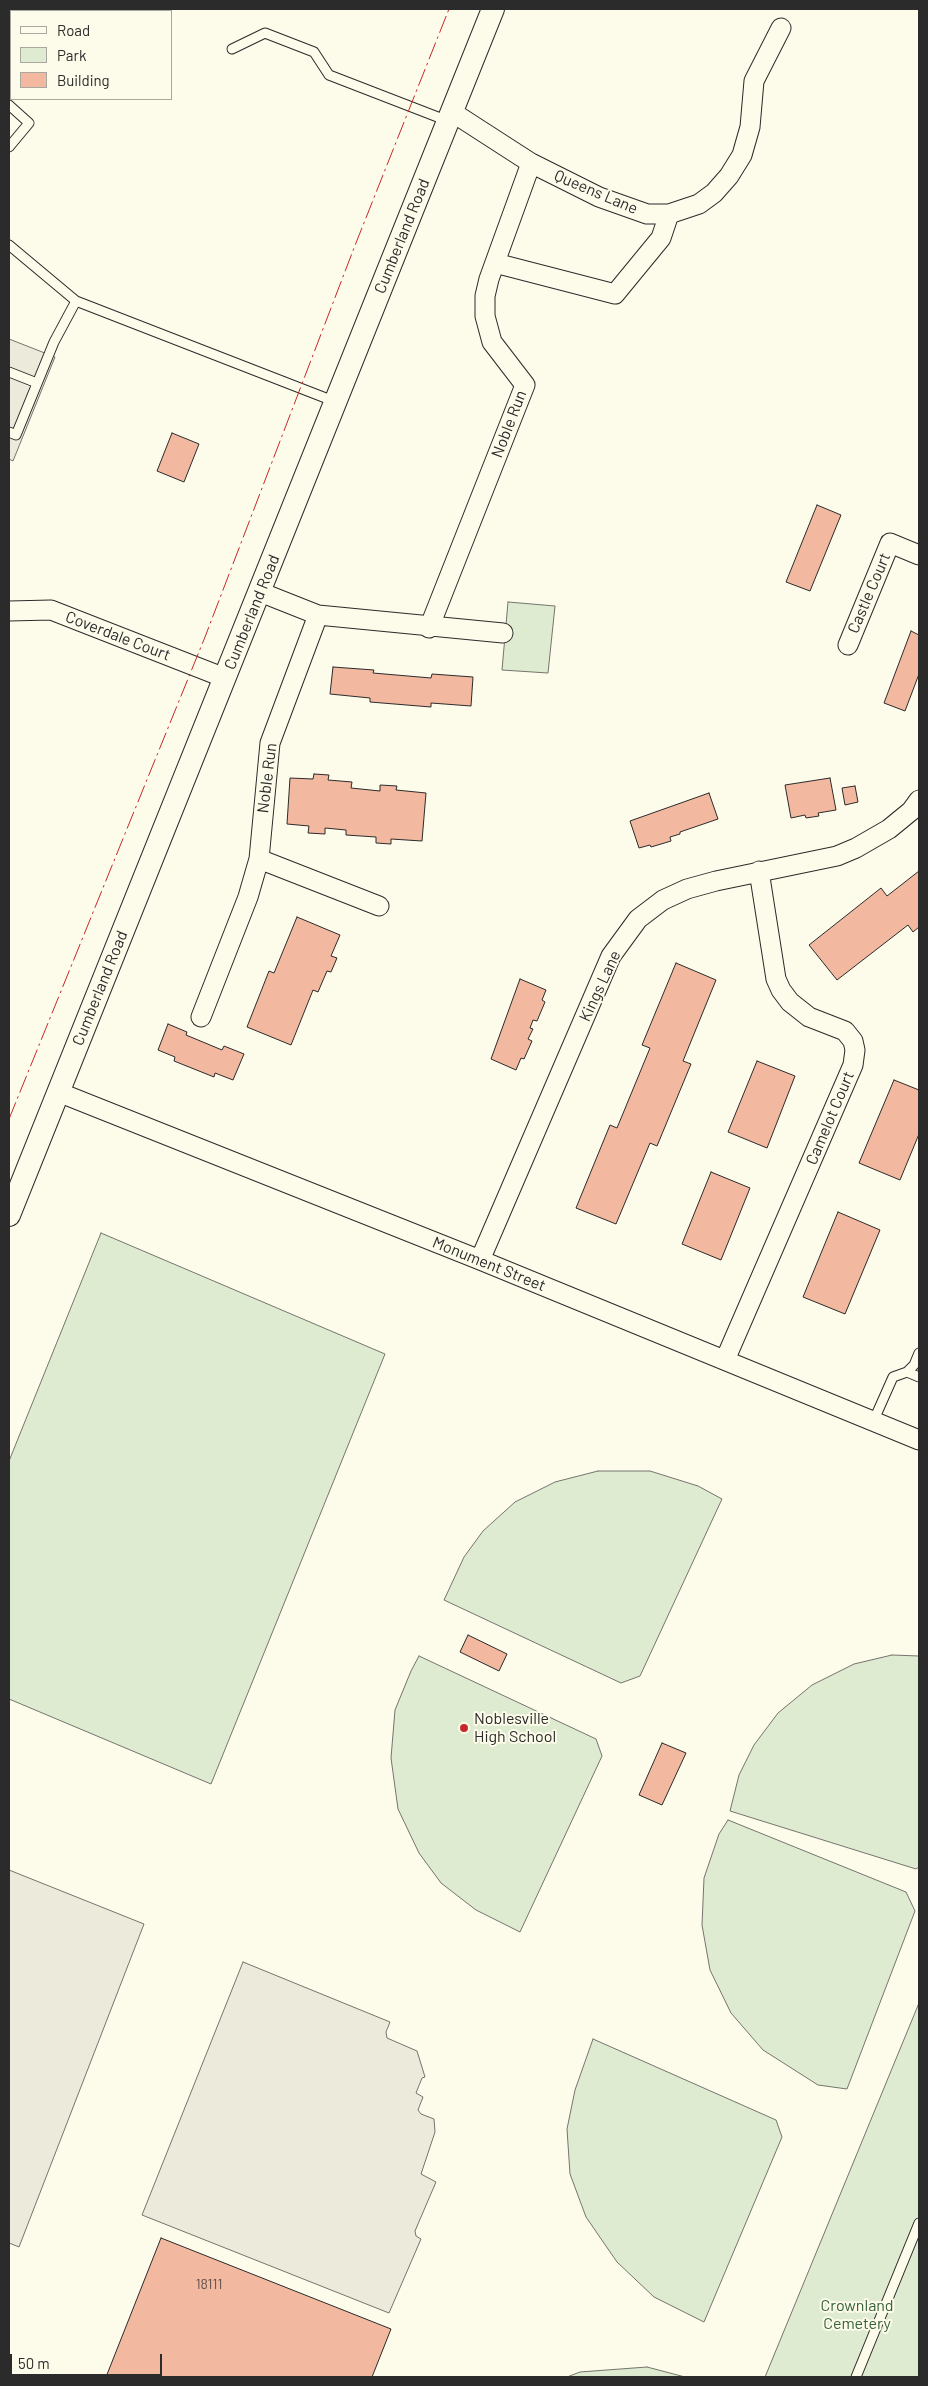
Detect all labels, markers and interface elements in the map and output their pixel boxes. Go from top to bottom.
legend [10,10,172,100]
text: Road [57,21,90,39]
text: Park [57,46,86,64]
text: Building [57,71,110,89]
street label: Queens Lane [551,166,641,218]
street label: Cumberland Road [370,176,434,296]
street label: Noble Run [487,388,531,460]
street label: Castle Court [843,550,895,636]
street label: Cumberland Road [220,552,284,672]
street label: Coverdale Court [63,607,173,665]
street label: Noble Run [253,742,281,814]
street label: Cumberland Road [68,928,132,1048]
street label: Kings Lane [575,947,625,1025]
street label: Camelot Court [802,1068,858,1168]
street label: Monument Street [430,1233,548,1295]
place label: Noblesville High School [474,1709,556,1747]
marker: Noblesville High School [458,1722,470,1734]
house number: 18111 [196,2276,222,2292]
park label: Crownland Cemetery [820,2296,894,2334]
scale bar [12,2344,165,2376]
text: 50 m [18,2354,50,2372]

